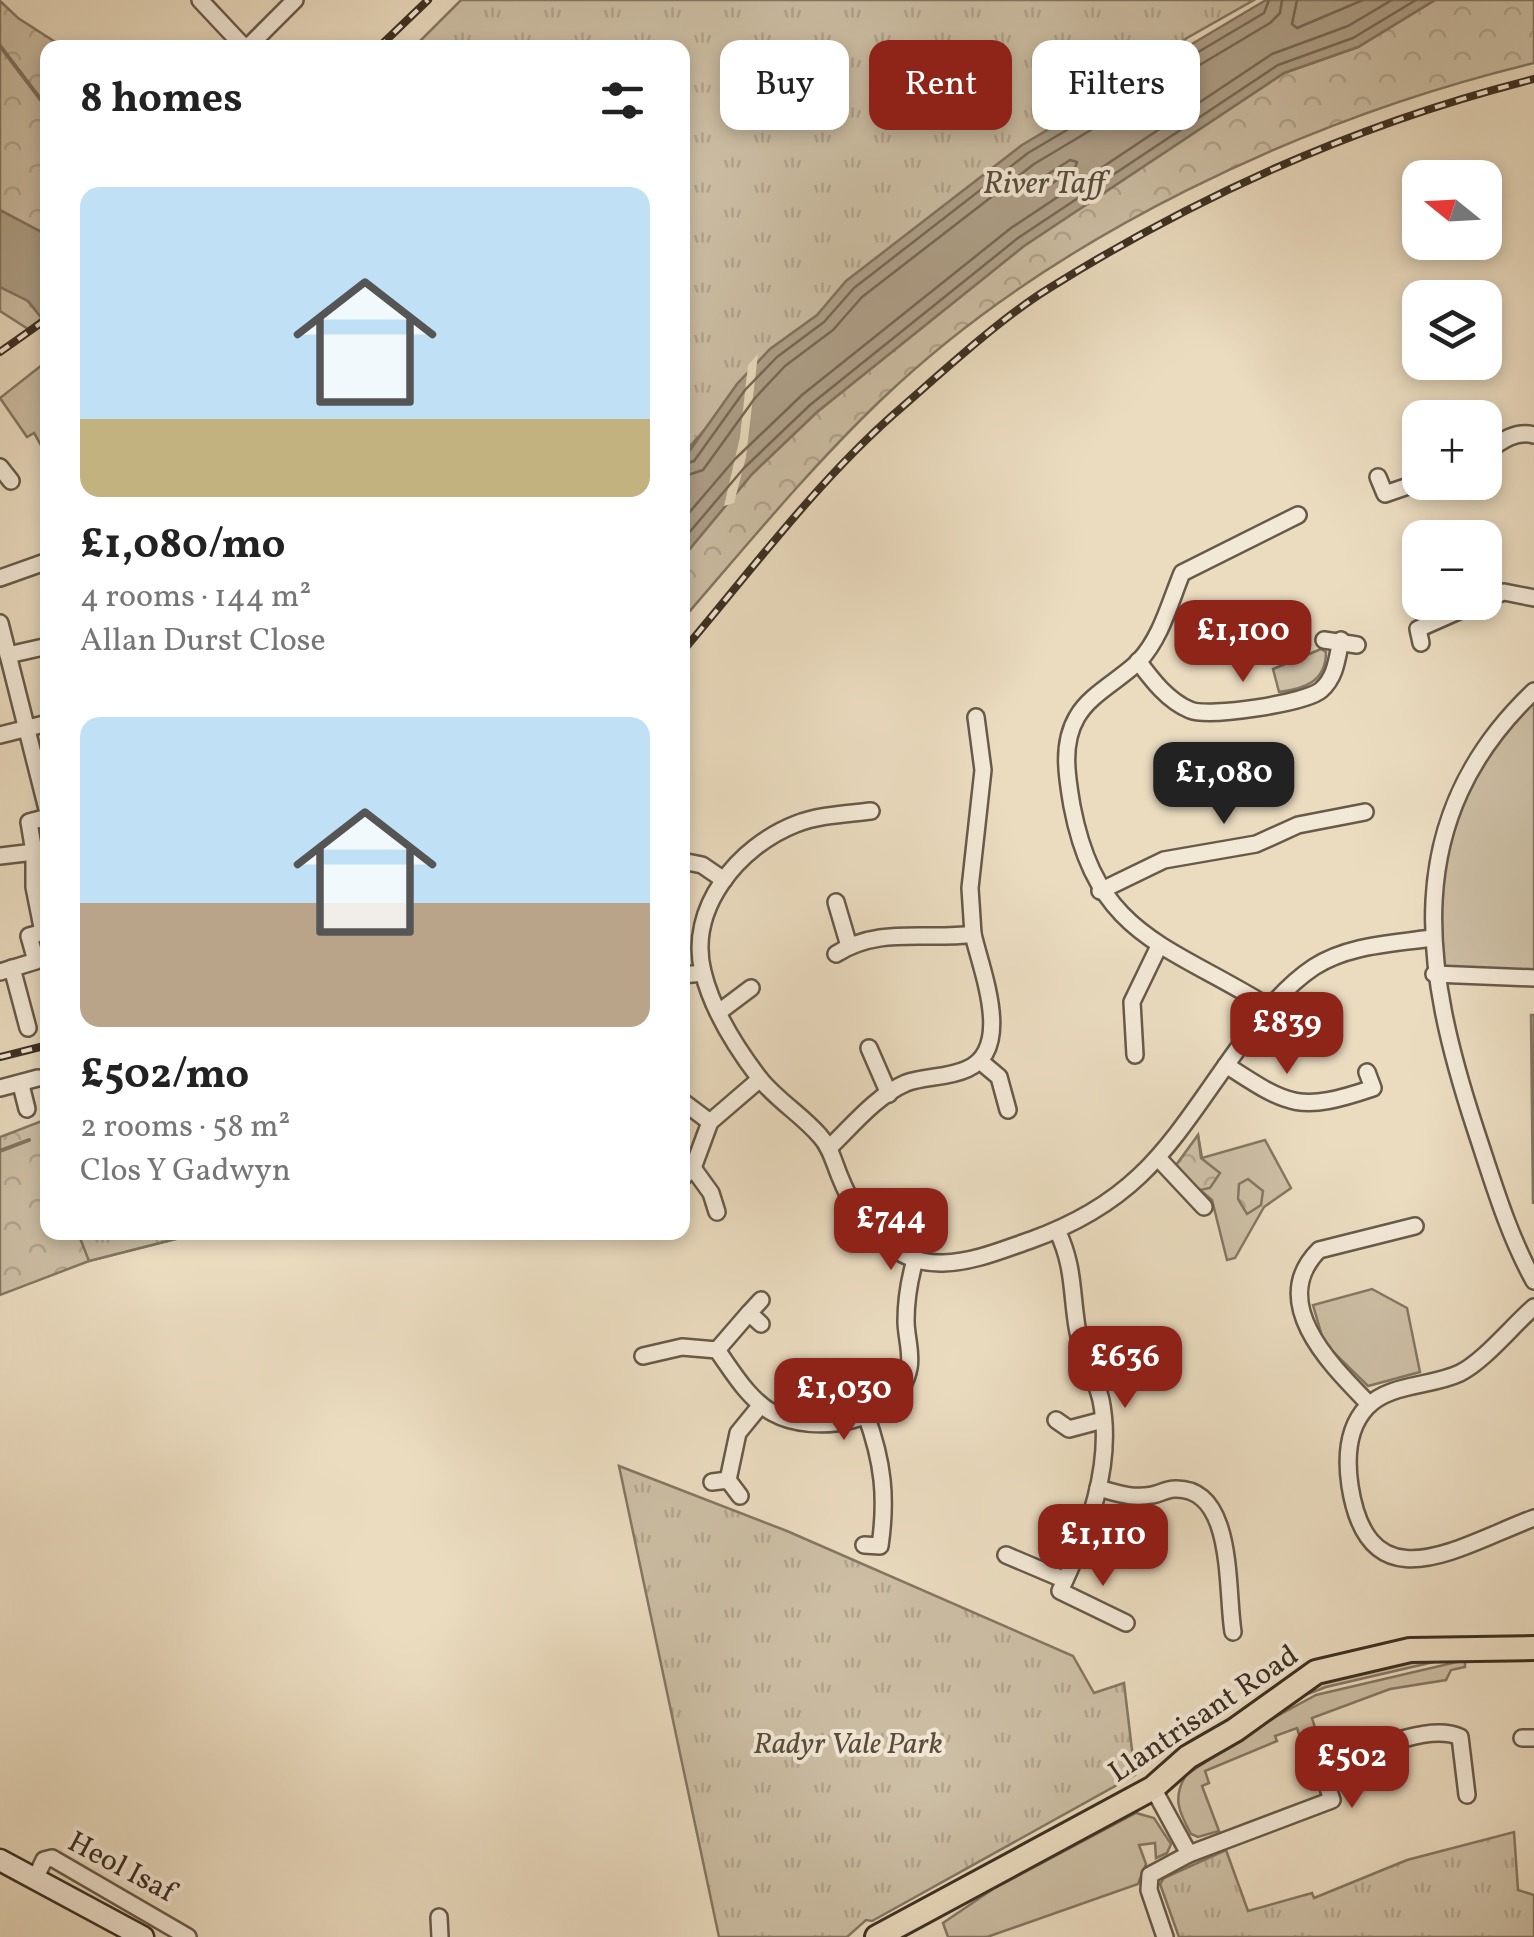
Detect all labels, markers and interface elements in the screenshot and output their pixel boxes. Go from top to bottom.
chip: Buy [720,40,849,130]
chip: Rent [869,40,1012,130]
chip: Filters [1032,40,1200,130]
text: 8 homes [80,71,243,130]
icon: filters [595,73,650,128]
north arrow [1402,160,1502,260]
map controls [1402,160,1502,620]
water label: River Taff [983,163,1111,207]
icon: home [275,252,455,432]
button: layers [1402,280,1502,380]
button: + [1402,400,1502,500]
text: £1,080/mo [80,517,286,576]
button: − [1402,520,1502,620]
text: 4 rooms · 144 m² [80,576,311,620]
pin: £1,100 [1162,600,1324,685]
text: £1,100 [1196,610,1290,654]
text: Allan Durst Close [80,620,326,664]
pin: £1,080 [1143,742,1305,827]
text: £1,080 [1175,752,1273,796]
icon: home [275,782,455,962]
pin: £839 [1228,992,1346,1077]
text: £839 [1252,1002,1322,1046]
text: £502/mo [80,1047,249,1106]
text: 2 rooms · 58 m² [80,1106,290,1150]
text: Clos Y Gadwyn [80,1150,291,1194]
pin: £744 [832,1188,950,1273]
text: £744 [856,1198,926,1242]
pin: £636 [1066,1326,1184,1411]
text: £636 [1090,1336,1160,1380]
pin: £1,030 [763,1358,925,1443]
text: £1,030 [796,1368,892,1412]
pin: £1,110 [1022,1504,1184,1589]
text: £1,110 [1060,1514,1146,1558]
street label: Llantrisant Road [1101,1636,1307,1794]
park label: Radyr Vale Park [753,1724,943,1766]
pin: £502 [1293,1726,1411,1811]
text: £502 [1317,1736,1387,1780]
street label: Heol Isaf [60,1822,185,1915]

